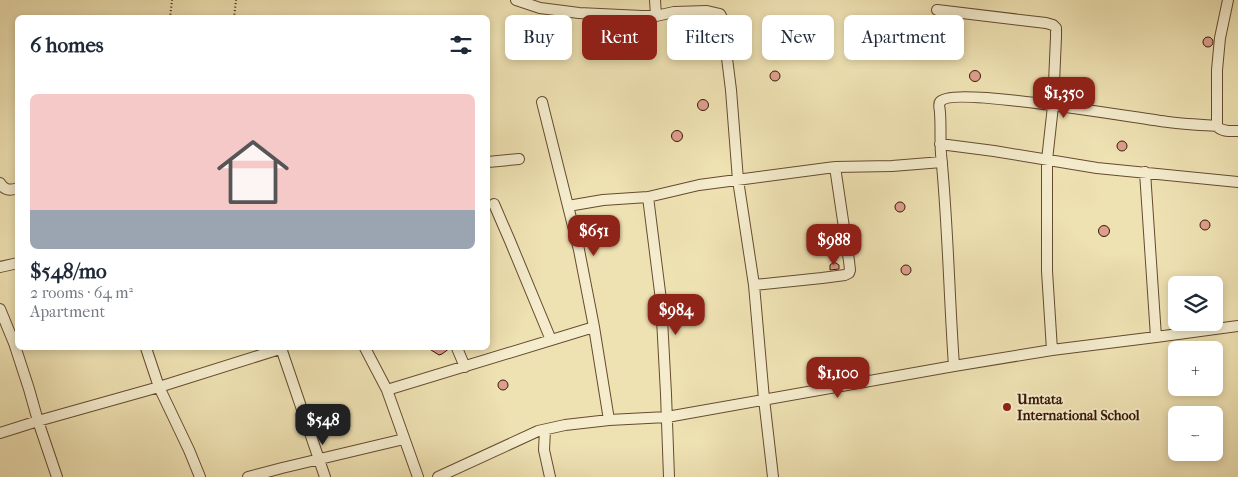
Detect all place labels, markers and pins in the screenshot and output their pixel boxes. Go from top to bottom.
pin: $1,350 [1023,76,1105,119]
pin: $651 [564,214,624,257]
pin: $988 [804,224,864,266]
pin: $984 [646,294,706,336]
pin: $1,100 [797,356,879,399]
place label: Umtata International School [1016,391,1140,424]
marker: Umtata International School [1001,401,1013,413]
pin: $548 [293,404,353,446]

